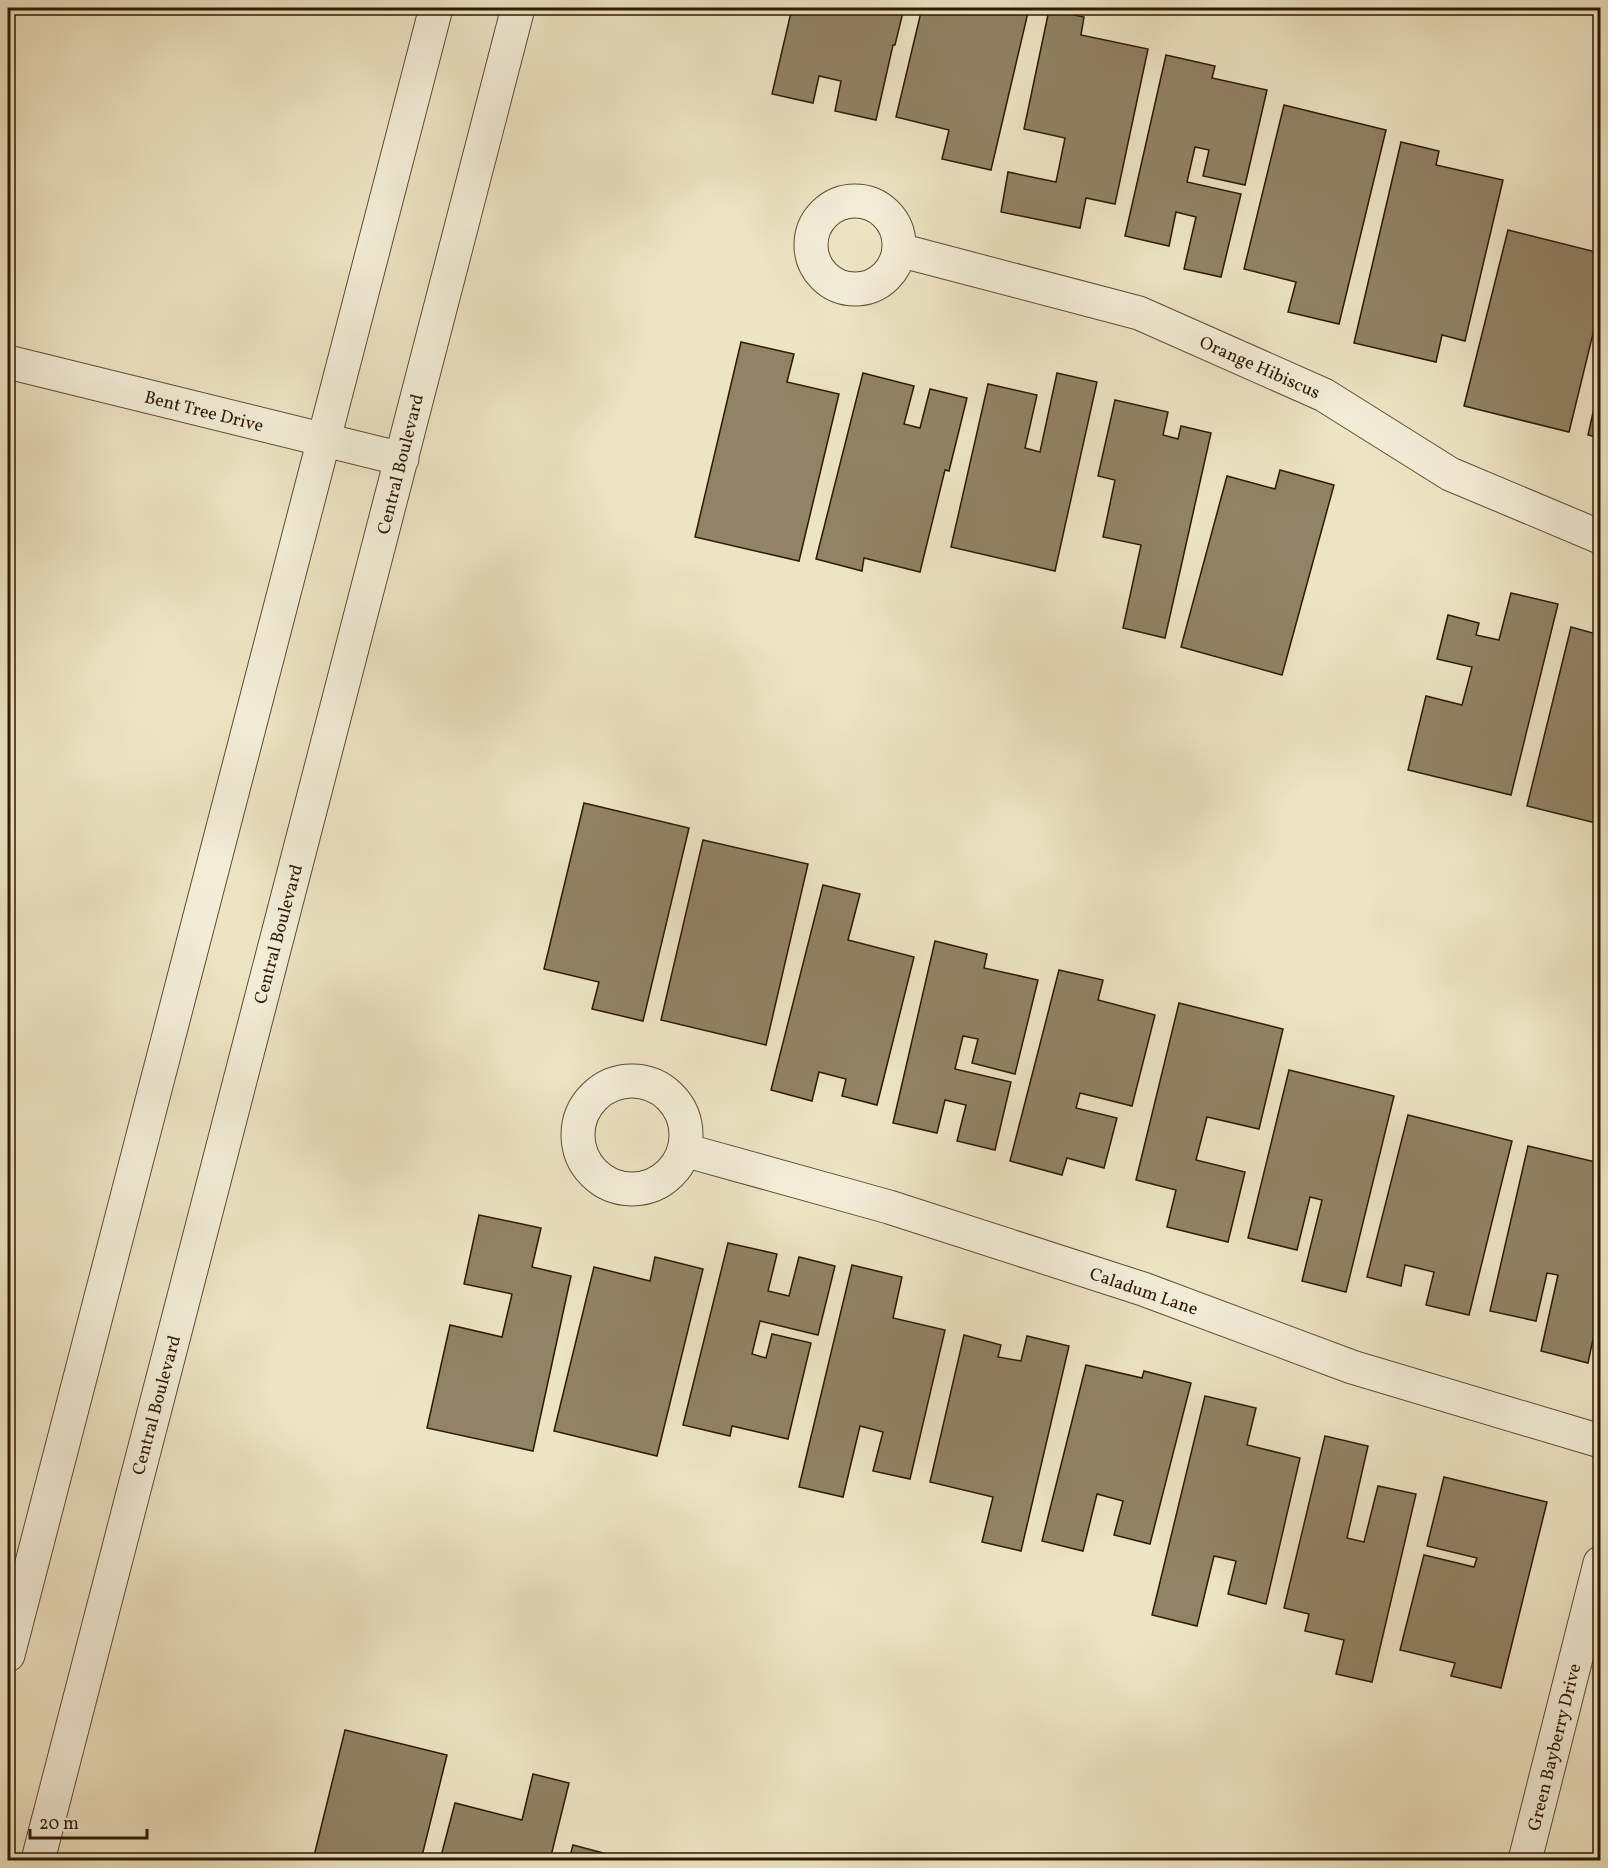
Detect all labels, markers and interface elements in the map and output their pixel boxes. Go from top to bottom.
street label: Orange Hibiscus [1195,331,1324,406]
street label: Bent Tree Drive [142,386,266,439]
street label: Central Boulevard [372,392,431,537]
street label: Central Boulevard [249,862,310,1007]
street label: Caladum Lane [1086,1262,1201,1323]
street label: Central Boulevard [127,1333,188,1478]
street label: Green Bayberry Drive [1523,1661,1588,1834]
scale bar [30,1802,147,1840]
text: 20 m [39,1812,79,1837]

